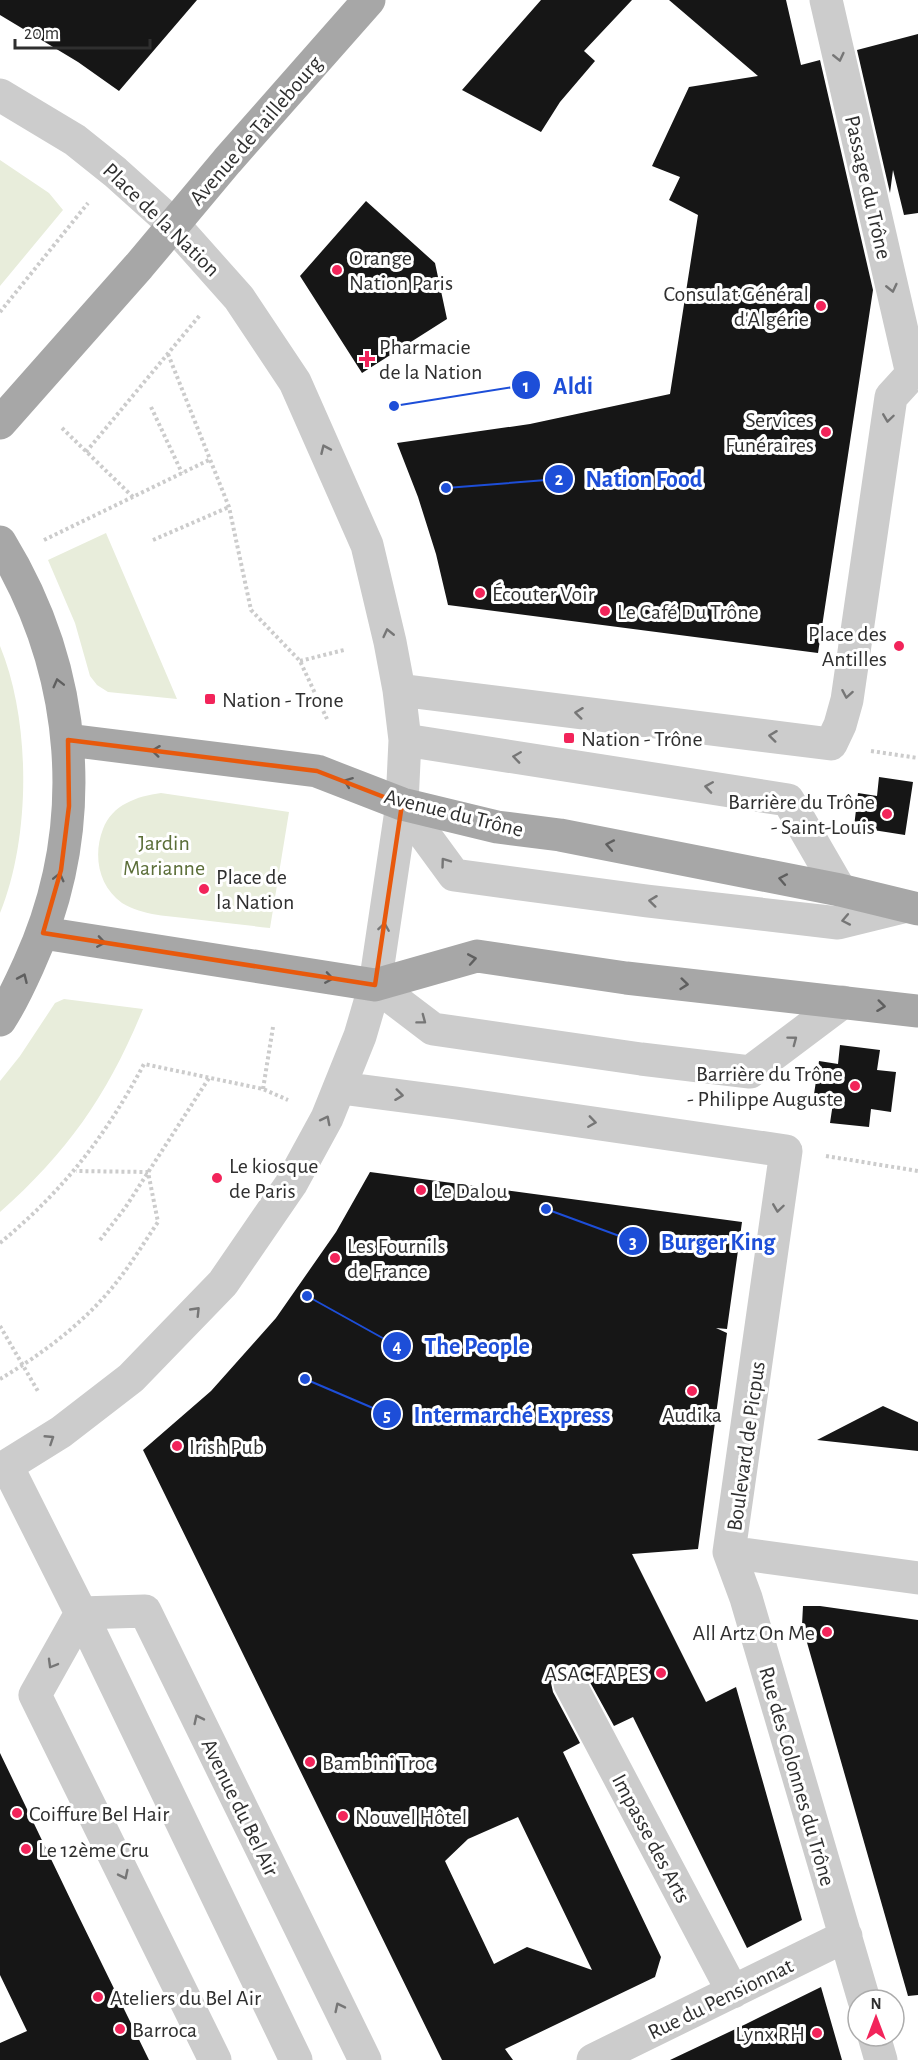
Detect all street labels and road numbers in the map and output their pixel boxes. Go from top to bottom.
street label: Avenue de Taillebourg [185,52,326,209]
street label: Passage du Trône [841,113,895,261]
street label: Place de la Nation [99,159,224,281]
street label: Avenue du Trône [382,785,526,841]
street label: Boulevard de Picpus [723,1360,769,1532]
street label: Rue des Colonnes du Trône [755,1664,839,1888]
street label: Avenue du Bel Air [197,1735,283,1880]
street label: Impasse des Arts [608,1770,694,1907]
street label: Rue du Pensionnat [644,1954,797,2044]

